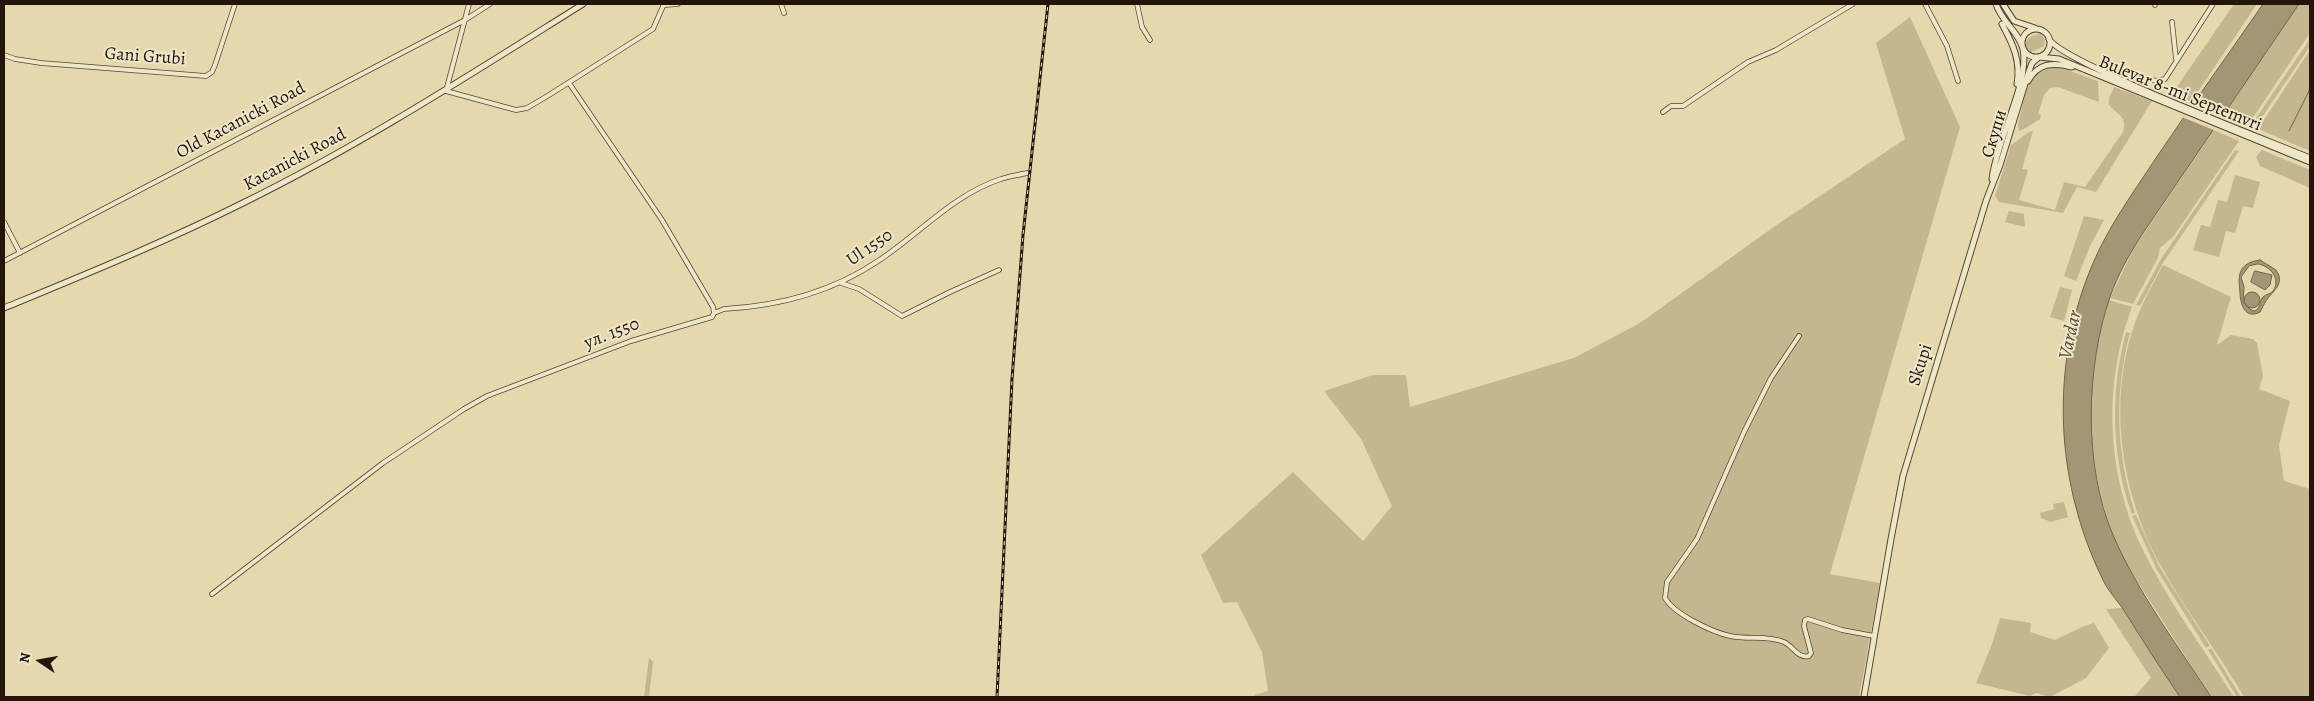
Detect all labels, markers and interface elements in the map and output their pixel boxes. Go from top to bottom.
street label: Gani Grubi [104,43,186,71]
street label: Bulevar 8-mi Septemvri [2095,51,2265,137]
street label: Old Kacanicki Road [173,78,309,164]
street label: Скупи [1977,107,2013,161]
street label: Kacanicki Road [240,124,350,196]
street label: Ul 1550 [843,225,897,271]
water label: Vardar [2055,309,2087,361]
street label: ул. 1550 [581,314,643,354]
street label: Skupi [1904,341,1938,389]
north arrow [15,636,65,686]
text: N [14,651,35,665]

